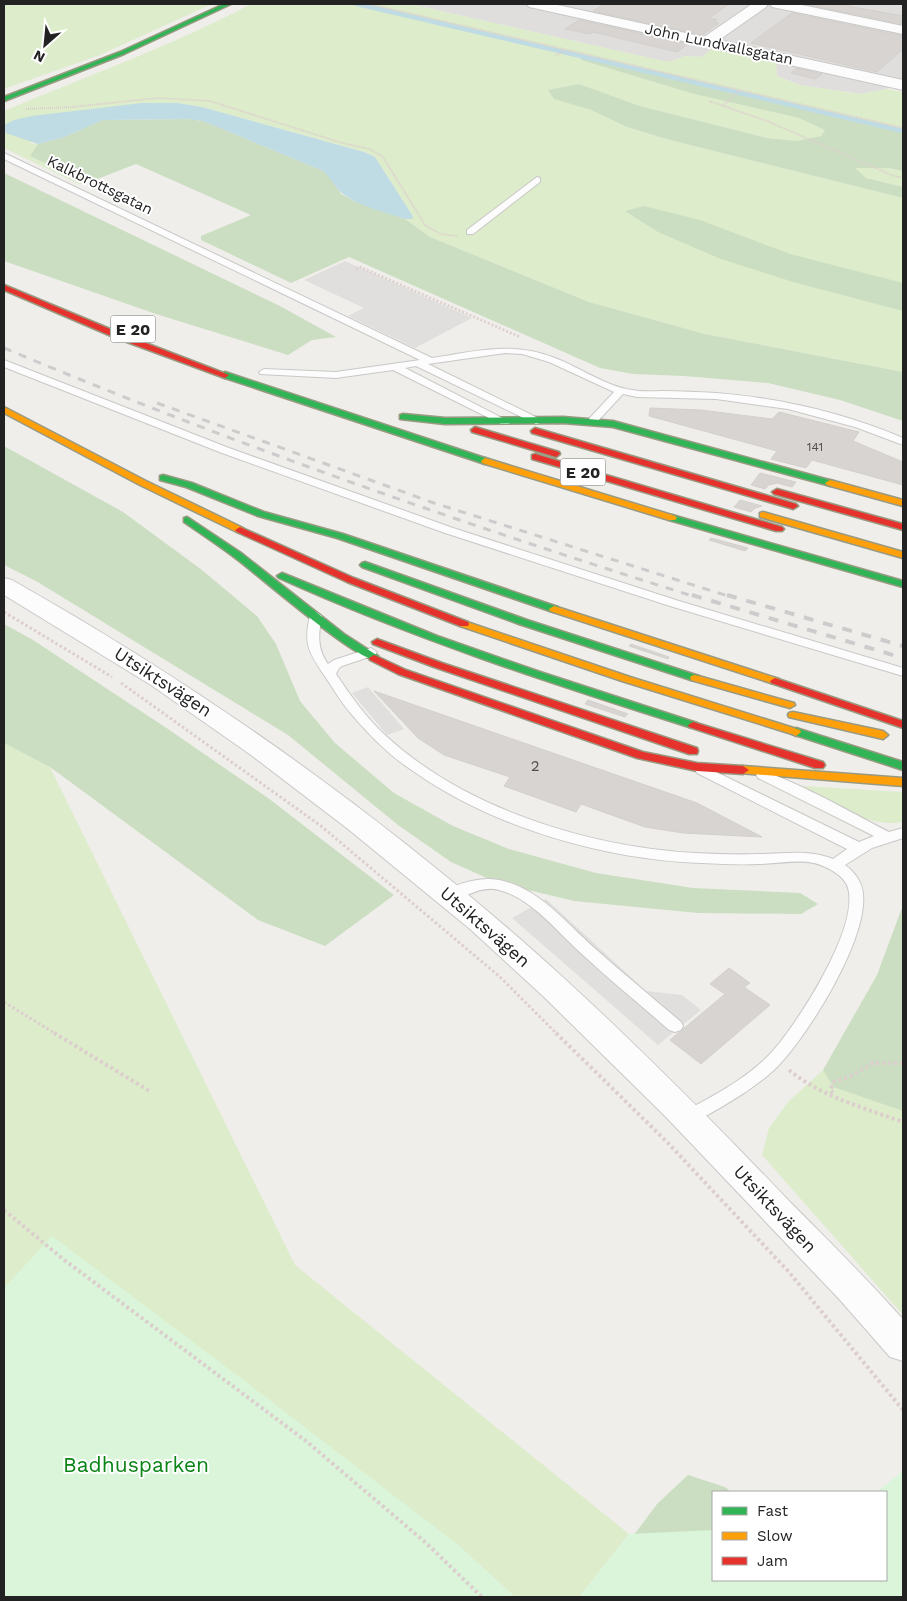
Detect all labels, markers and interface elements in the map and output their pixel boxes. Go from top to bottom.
street label: John Lundvallsgatan [643,19,795,69]
north arrow [20,20,70,70]
text: N [31,47,47,66]
street label: Kalkbrottsgatan [44,152,156,218]
road number: E 20 [110,316,156,342]
house number: 141 [807,440,823,454]
road number: E 20 [560,458,606,486]
street label: Utsiktsvägen [111,642,216,721]
house number: 2 [531,757,539,775]
street label: Utsiktsvägen [436,882,534,971]
street label: Utsiktsvägen [729,1161,821,1257]
park label: Badhusparken [63,1452,209,1477]
legend [712,1491,887,1581]
text: Fast [757,1502,789,1520]
text: Slow [757,1527,793,1545]
text: Jam [757,1552,788,1570]

